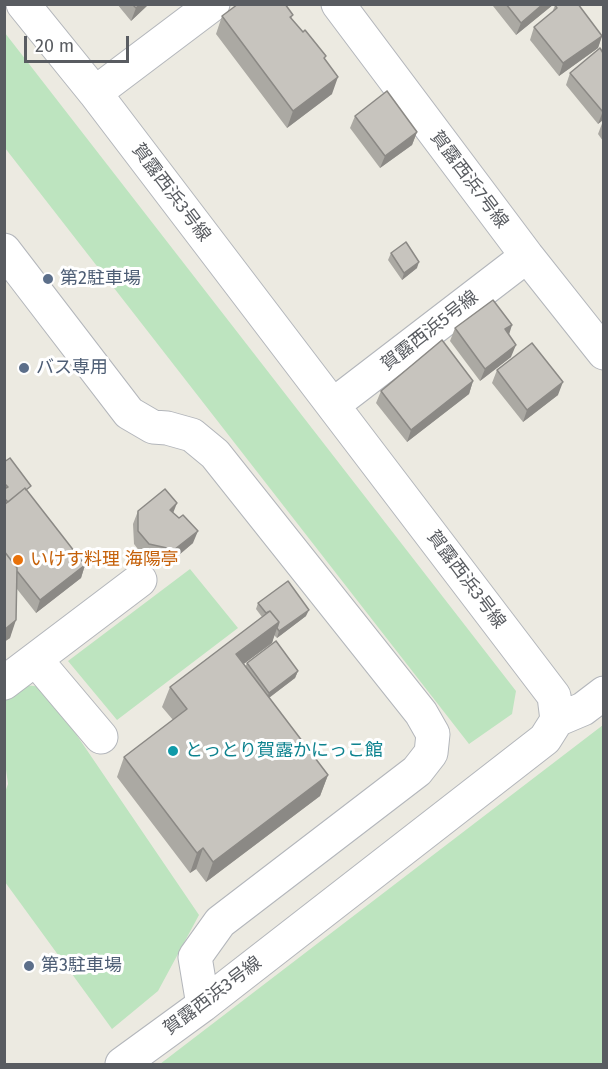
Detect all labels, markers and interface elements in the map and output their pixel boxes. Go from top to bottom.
scale bar [27,24,132,62]
text: 20 m [35,35,74,57]
street label: 賀露西浜7号線 [425,127,513,233]
street label: 賀露西浜3号線 [127,140,215,246]
place label: 第2駐車場 [60,268,141,290]
marker: 第2駐車場 [41,272,55,286]
street label: 賀露西浜5号線 [377,286,483,376]
place label: バス専用 [36,357,108,379]
marker: バス専用 [17,361,31,375]
street label: 賀露西浜3号線 [422,527,510,633]
place label: いけす料理 海陽亭 [30,549,179,571]
marker: いけす料理 海陽亭 [11,553,25,567]
place label: とっとり賀露かにっこ館 [185,740,383,762]
marker: とっとり賀露かにっこ館 [166,744,180,758]
street label: 賀露西浜3号線 [160,952,266,1040]
place label: 第3駐車場 [41,955,122,977]
marker: 第3駐車場 [22,959,36,973]

